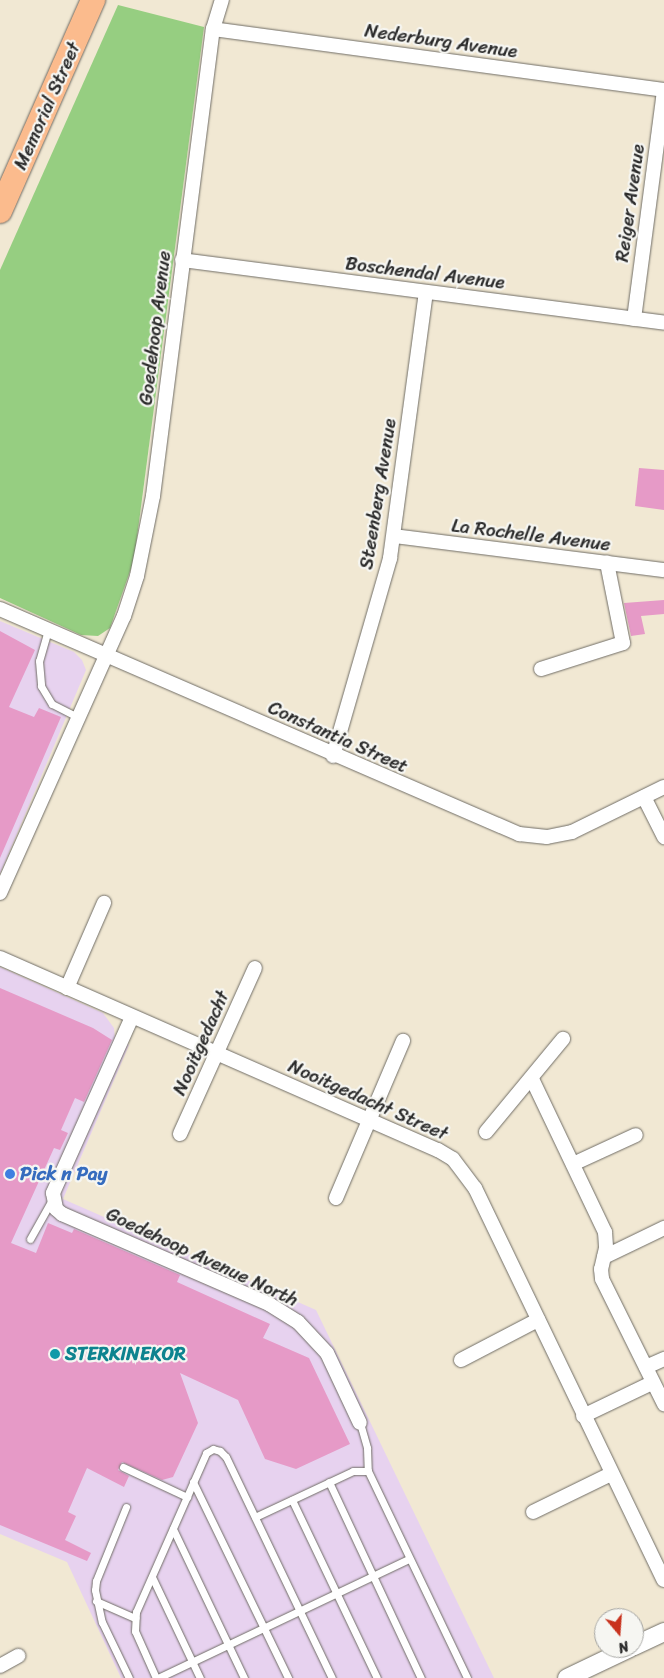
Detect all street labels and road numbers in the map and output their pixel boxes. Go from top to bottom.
street label: Nederburg Avenue [363,19,519,63]
street label: Memorial Street [9,38,85,174]
street label: Reiger Avenue [610,143,650,263]
street label: Goedehoop Avenue [134,250,176,406]
street label: Boschendal Avenue [344,252,506,294]
street label: Steenberg Avenue [355,417,401,571]
street label: La Rochelle Avenue [451,514,611,556]
street label: Constantia Street [264,696,412,778]
street label: Nooitgedacht [168,987,234,1099]
street label: Nooitgedacht Street [285,1055,451,1145]
street label: Goedehoop Avenue North [102,1202,302,1312]

